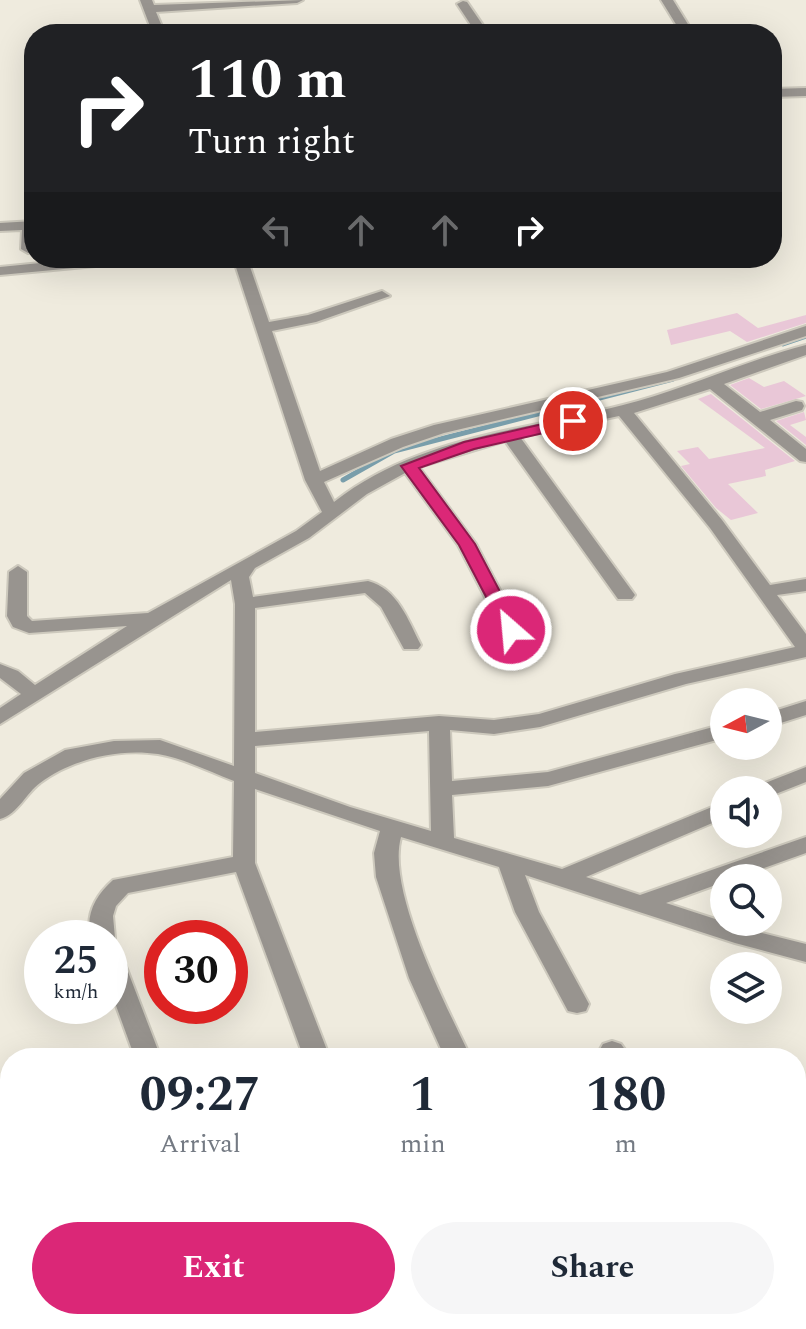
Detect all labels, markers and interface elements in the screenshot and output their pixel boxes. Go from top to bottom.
text: 110 m [188,38,347,123]
icon: right [56,56,160,160]
text: Turn right [188,115,355,170]
icon: left [255,208,299,252]
icon: ahead [339,208,383,252]
icon: ahead [423,208,467,252]
icon: right [507,208,551,252]
pin [539,387,607,455]
icon: arrive [551,399,595,443]
position arrow [469,588,553,672]
north arrow [710,688,782,760]
map controls [710,688,782,1024]
button: sound [710,776,782,848]
button: search [710,864,782,936]
speed limit sign: 30 [144,920,248,1024]
text: 25 [54,931,98,992]
button: layers [710,952,782,1024]
text: km/h [54,977,99,1007]
text: 09:27 [140,1059,260,1132]
text: 1 [409,1059,436,1132]
text: 180 [585,1059,666,1132]
text: Arrival [160,1124,241,1164]
text: min [400,1124,446,1164]
text: m [615,1124,637,1164]
button: Exit [32,1222,395,1314]
button: Share [411,1222,774,1314]

